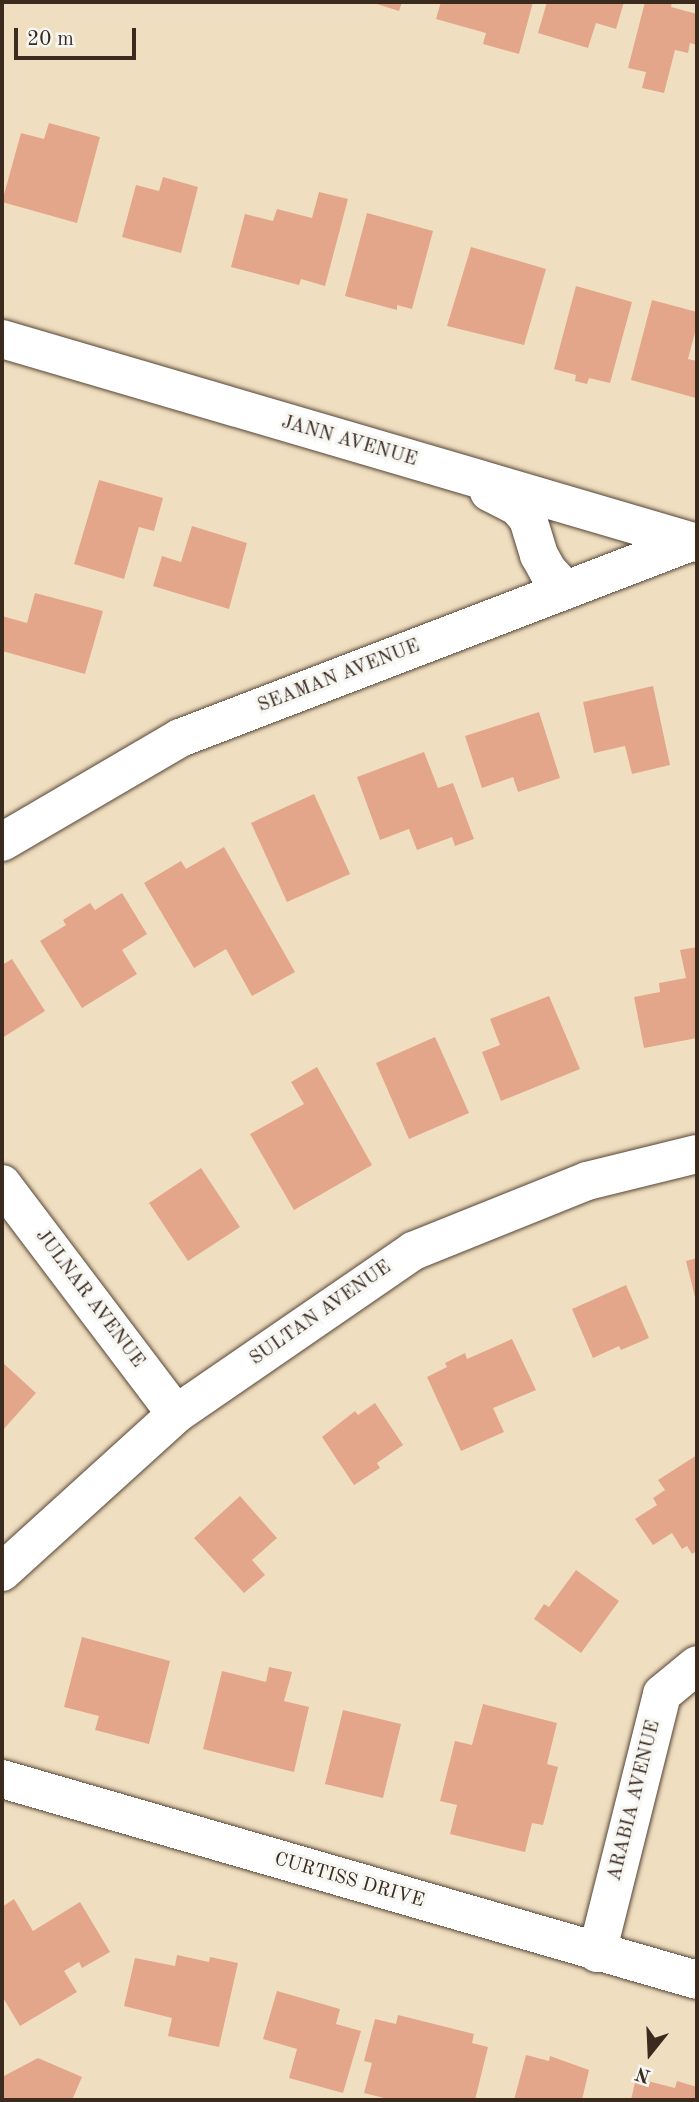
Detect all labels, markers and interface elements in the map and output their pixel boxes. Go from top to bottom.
scale bar [18,14,140,58]
text: 20 m [27,29,74,50]
street label: JANN AVENUE [279,412,419,472]
street label: SEAMAN AVENUE [255,636,423,718]
street label: JULNAR AVENUE [30,1225,148,1373]
street label: SULTAN AVENUE [246,1257,396,1371]
street label: ARABIA AVENUE [604,1718,666,1884]
street label: CURTISS DRIVE [271,1849,427,1913]
north arrow [615,2018,685,2088]
text: N [634,2062,653,2085]

